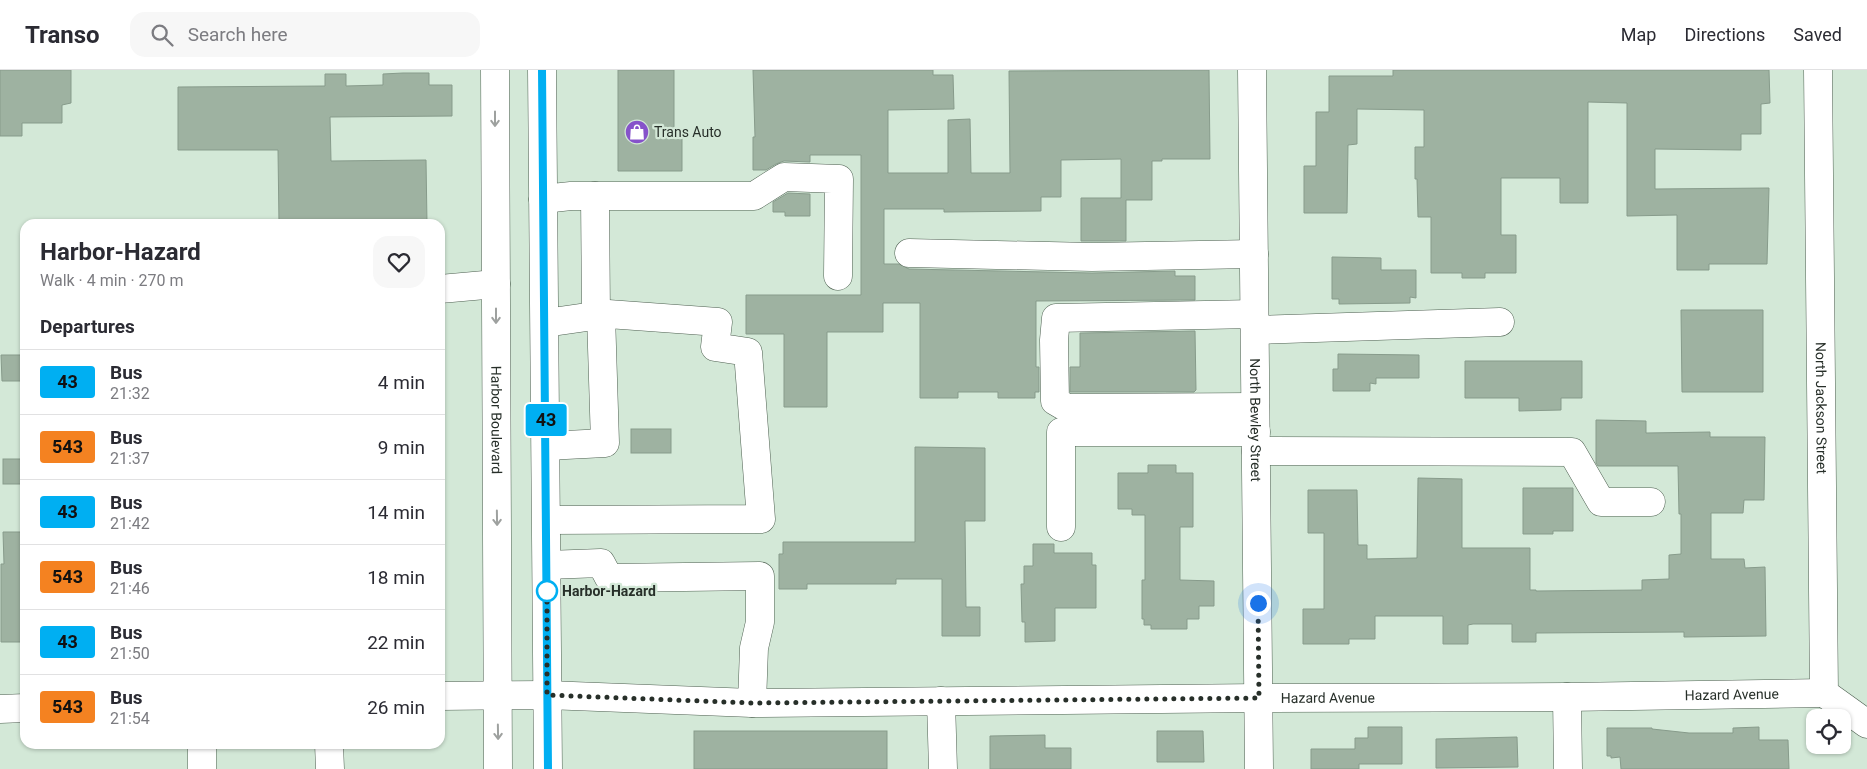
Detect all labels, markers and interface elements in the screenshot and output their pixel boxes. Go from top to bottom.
search box [130,12,480,57]
text: Transo [25,21,100,49]
icon: search [148,21,176,49]
text: Search here [188,23,288,46]
text: Map [1621,24,1656,45]
text: Directions [1684,24,1765,45]
text: Saved [1793,24,1842,45]
one-way arrow [490,110,500,126]
shop icon: Trans Auto [624,119,650,145]
place label: Trans Auto [654,124,722,140]
button: heart [373,236,425,288]
text: Harbor-Hazard [40,238,201,266]
text: Walk · 4 min · 270 m [40,271,184,290]
one-way arrow [491,308,501,324]
text: Departures [40,315,135,338]
street label: North Jackson Street [1813,342,1830,475]
street label: North Bewley Street [1247,358,1264,482]
text: Bus [110,361,143,384]
street label: Harbor Boulevard [488,366,505,474]
text: 43 [57,371,78,392]
text: 4 min [378,371,425,394]
text: 21:32 [110,384,150,403]
line badge: 43 [524,404,568,436]
text: 43 [536,409,556,430]
text: Bus [110,426,143,449]
text: 543 [52,436,83,457]
text: 9 min [378,436,425,459]
text: 21:37 [110,449,150,468]
text: Bus [110,491,143,514]
text: 43 [57,501,78,522]
text: 14 min [367,501,425,524]
one-way arrow [492,509,502,525]
text: 21:42 [110,514,150,533]
text: Bus [110,556,143,579]
text: 543 [52,566,83,587]
text: 18 min [367,566,425,589]
text: 21:46 [110,579,150,598]
marker: Harbor-Hazard [536,580,558,602]
place label: Harbor-Hazard [562,583,656,599]
your location [1246,591,1271,616]
text: Bus [110,621,143,644]
text: 43 [57,631,78,652]
text: 22 min [367,631,425,654]
text: 21:50 [110,644,150,663]
text: Bus [110,686,143,709]
street label: Hazard Avenue [1685,686,1779,703]
street label: Hazard Avenue [1281,690,1375,706]
text: 543 [52,696,83,717]
text: 26 min [367,696,425,719]
text: 21:54 [110,709,150,728]
map controls [1806,709,1851,754]
button: locate [1806,709,1851,754]
one-way arrow [493,724,503,740]

